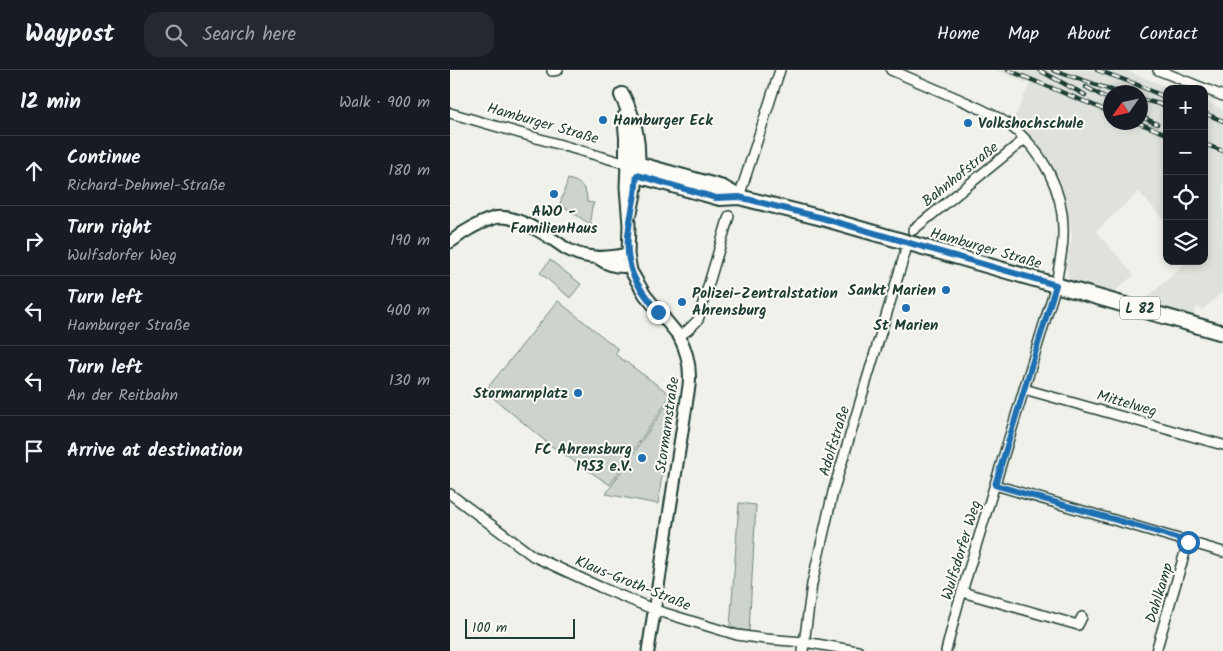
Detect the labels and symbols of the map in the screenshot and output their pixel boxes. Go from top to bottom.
north arrow [1103,85,1148,130]
street label: Hamburger Straße [484,97,602,151]
place label: Hamburger Eck [613,109,713,133]
place label: Volkshochschule [978,112,1084,136]
marker: Hamburger Eck [597,114,609,126]
marker: Volkshochschule [962,117,974,129]
street label: Bahnhofstraße [917,136,1004,213]
marker: AWO - FamilienHaus [548,188,560,200]
place label: AWO - FamilienHaus [510,200,598,241]
street label: Hamburger Straße [927,222,1045,276]
place label: Sankt Marien [848,279,936,303]
place label: Polizei-Zentralstation Ahrensburg [692,282,838,323]
marker: Sankt Marien [940,284,952,296]
marker: Polizei-Zentralstation Ahrensburg [676,296,688,308]
road number: L 82 [1120,297,1160,320]
route end [647,301,670,324]
marker: St Marien [900,302,912,314]
place label: St Marien [874,314,938,338]
street label: Stormarnstraße [649,375,687,475]
place label: Stormarnplatz [473,382,568,406]
street label: Mittelweg [1094,384,1160,424]
marker: Stormarnplatz [572,387,584,399]
street label: Adolfstraße [813,403,857,479]
place label: FC Ahrensburg 1953 e.V. [534,438,632,479]
marker: FC Ahrensburg 1953 e.V. [636,452,648,464]
street label: Wulfsdorfer Weg [935,498,988,603]
route start [1177,531,1200,554]
street label: Klaus-Groth-Straße [571,550,694,618]
street label: Dahlkamp [1139,560,1180,626]
scale bar [465,616,575,639]

